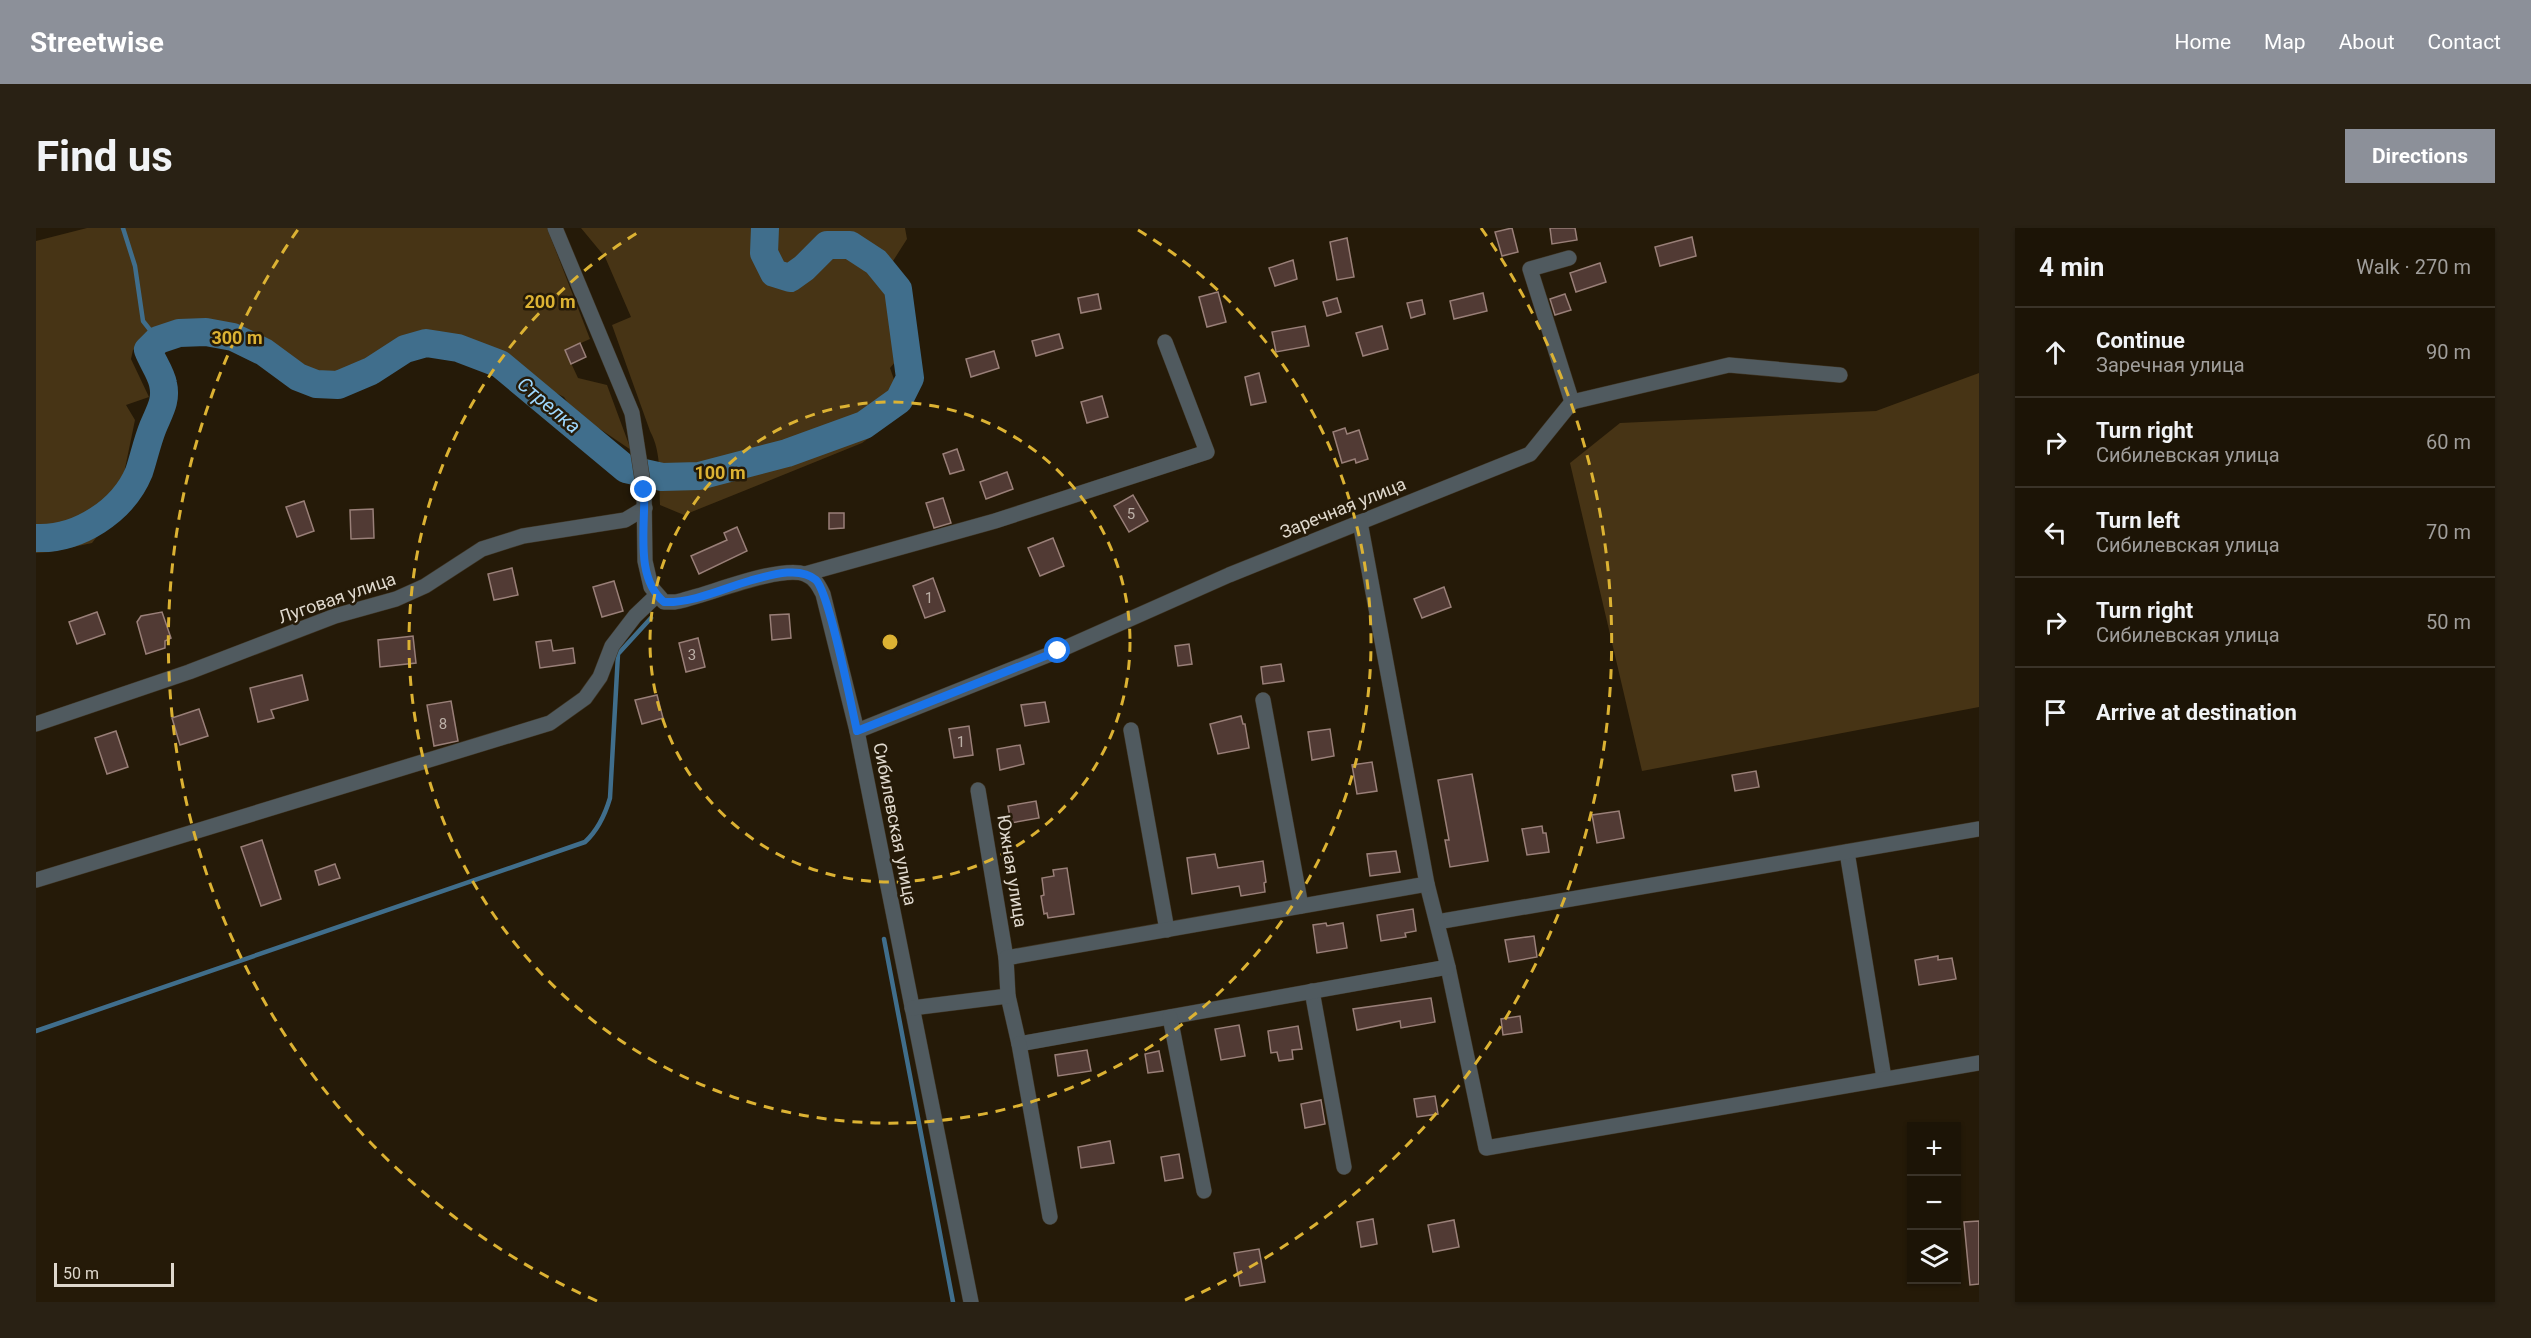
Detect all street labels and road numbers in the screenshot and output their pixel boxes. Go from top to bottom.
street label: Заречная улица [1277,473,1409,542]
street label: Луговая улица [275,568,398,627]
street label: Сибилевская улица [869,741,922,907]
street label: Южная улица [993,813,1032,929]

